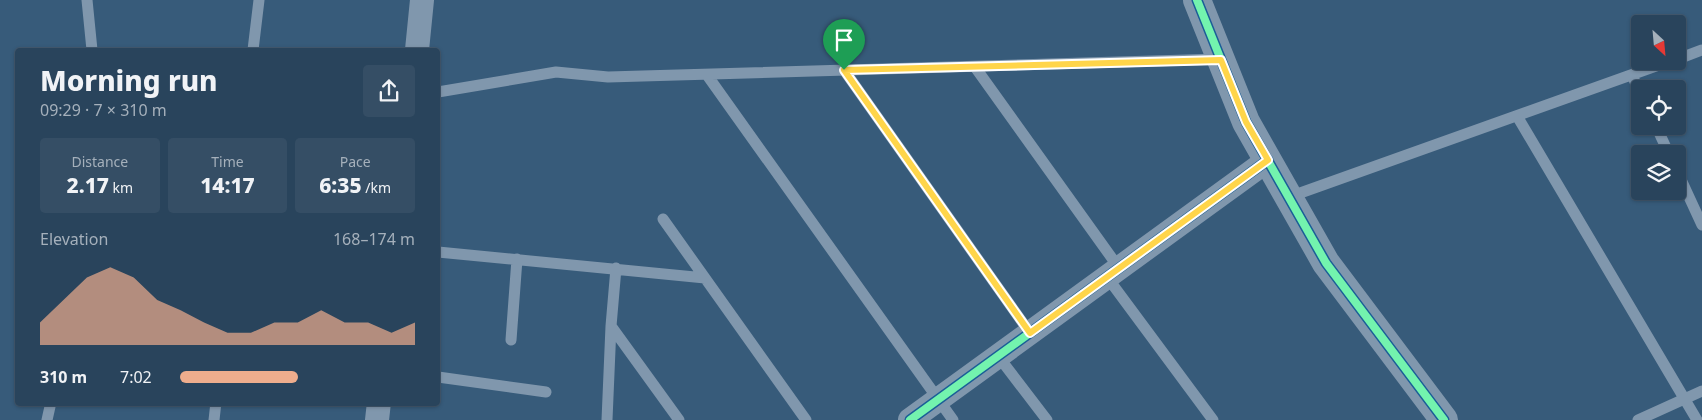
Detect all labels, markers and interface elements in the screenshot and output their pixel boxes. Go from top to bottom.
north arrow [1631,15,1686,70]
map controls [1631,15,1686,200]
pin [823,19,865,70]
icon: arrive [830,26,858,54]
text: Morning run [40,61,218,99]
button: share [363,65,415,117]
button: locate [1631,80,1686,135]
text: 09:29 · 7 × 310 m [40,99,167,121]
button: layers [1631,145,1686,200]
text: Distance [71,152,128,171]
text: Time [211,152,244,171]
text: Pace [340,152,371,171]
text: 2.17 [67,171,109,199]
text: 14:17 [200,171,255,199]
text: 6:35 [319,171,362,199]
text: km [109,178,133,197]
text: /km [362,178,391,197]
text: Elevation [40,228,108,250]
text: 168–174 m [333,228,415,250]
text: 310 m [40,366,87,388]
text: 7:02 [120,366,152,388]

